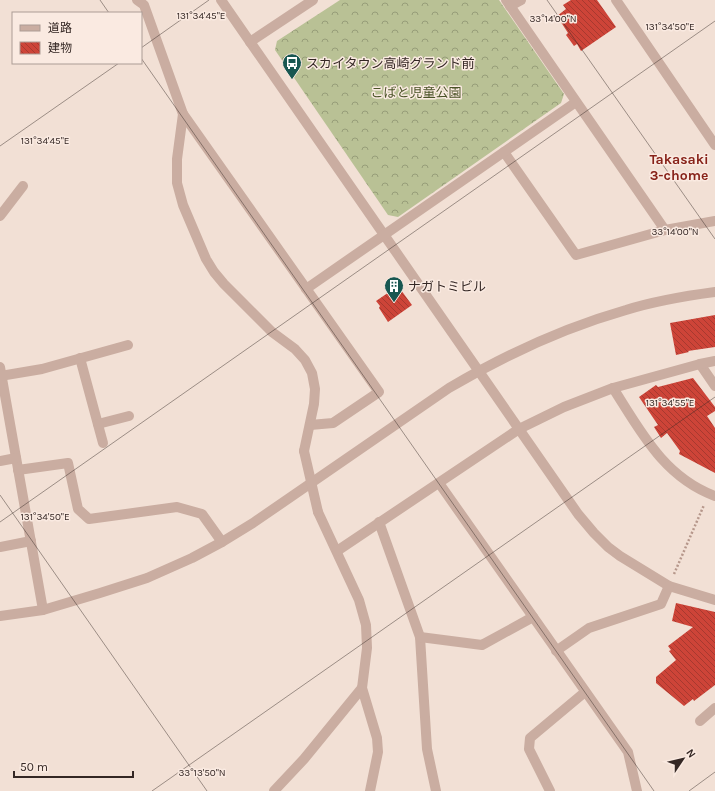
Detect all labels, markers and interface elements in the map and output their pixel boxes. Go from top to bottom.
text: 131°34'45"E [177,10,225,22]
legend [12,12,142,64]
text: 33°14'00"N [529,13,577,25]
text: 道路 [48,21,72,35]
text: 131°34'50"E [645,21,695,33]
text: 建物 [48,41,72,55]
bus stop icon: スカイタウン高崎グランド前 [281,52,303,80]
place label: スカイタウン高崎グランド前 [306,56,474,71]
park label: こばと児童公園 [370,85,462,100]
text: 131°34'45"E [21,135,69,147]
district label: Takasaki 3-chome [649,151,709,184]
text: 33°14'00"N [651,226,699,238]
building icon: ナガトミビル [383,275,405,303]
place label: ナガトミビル [408,279,486,294]
text: 131°34'55"E [646,397,694,409]
text: 131°34'50"E [20,511,70,523]
north arrow [663,739,703,779]
text: N [683,747,698,761]
scale bar [14,753,133,779]
text: 50 m [20,760,48,774]
text: 33°13'50"N [178,767,226,779]

